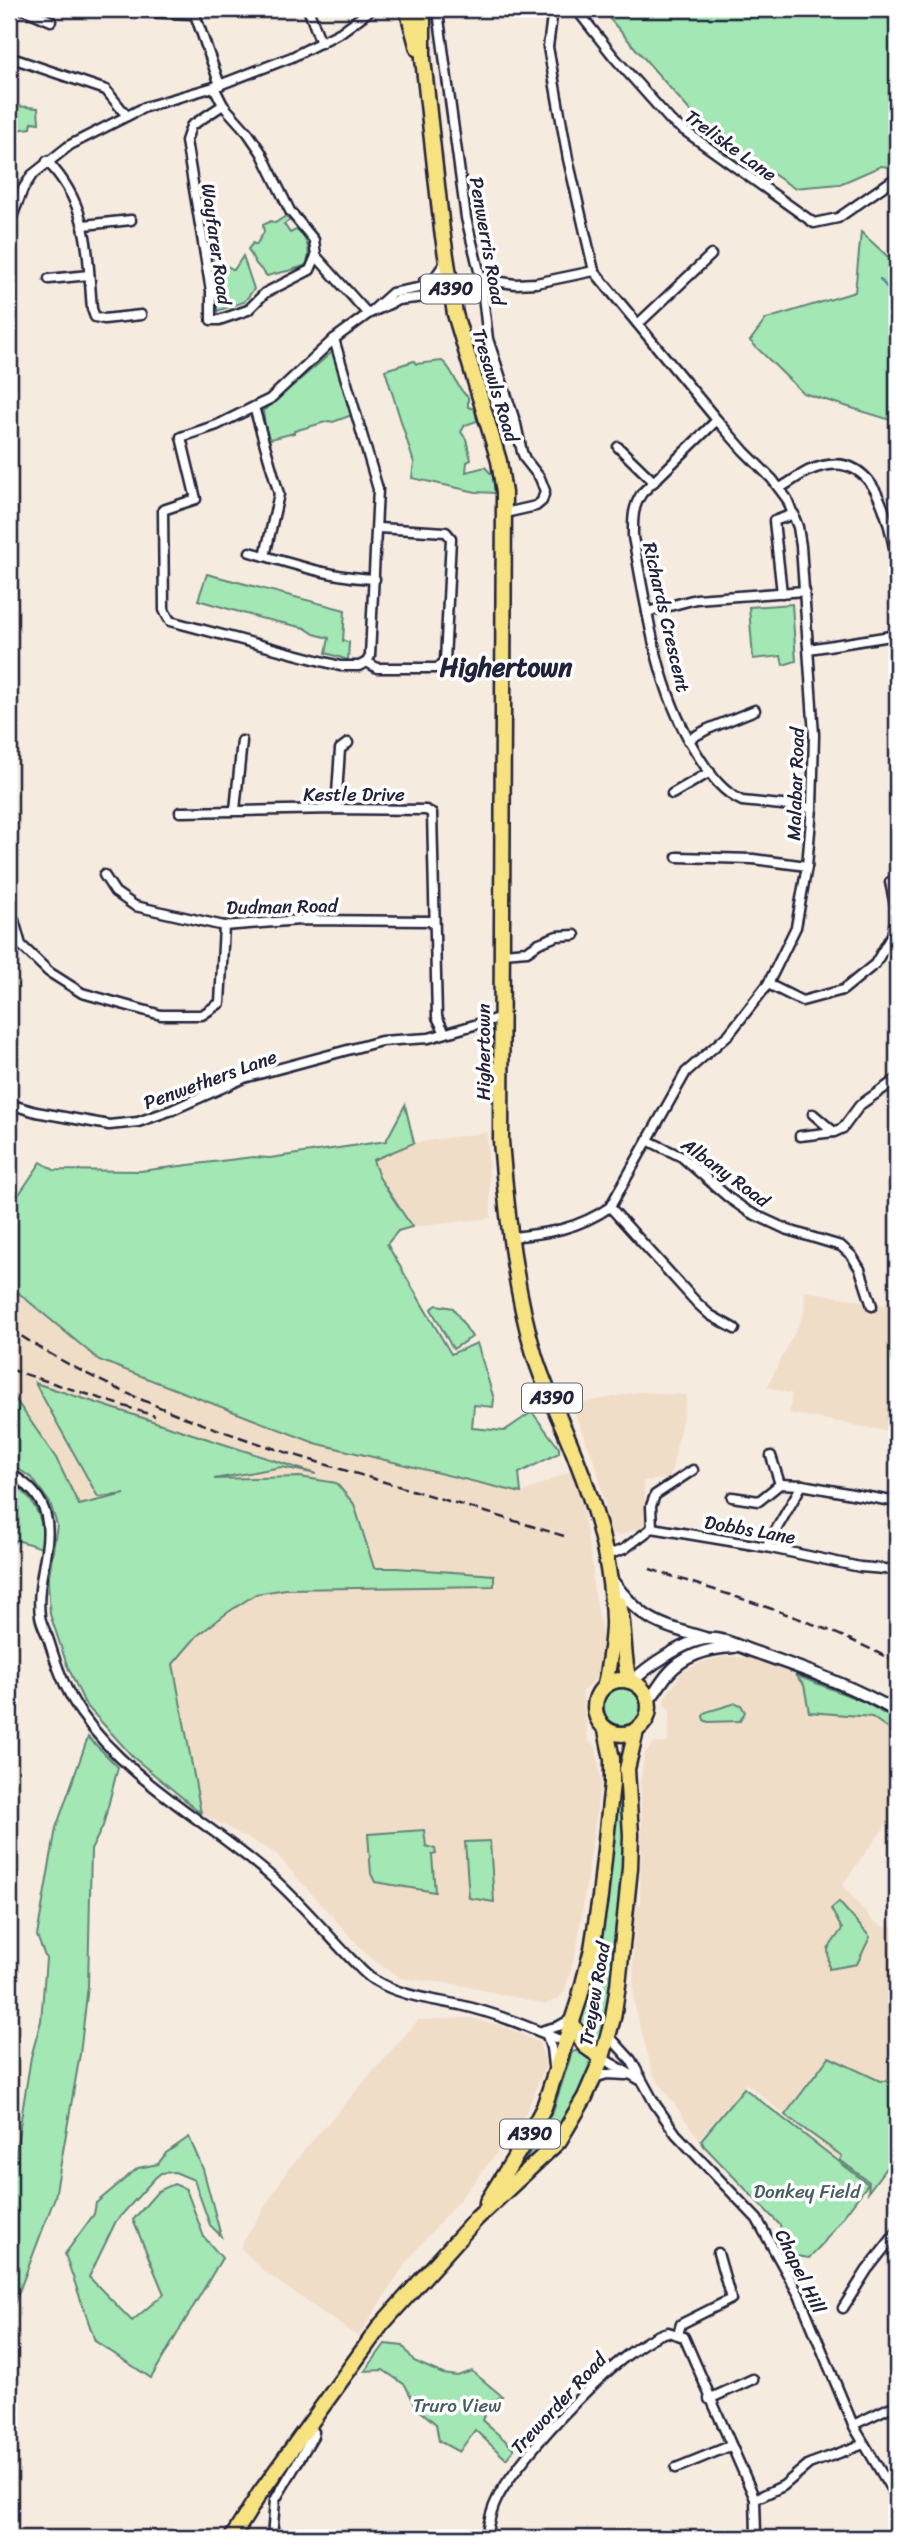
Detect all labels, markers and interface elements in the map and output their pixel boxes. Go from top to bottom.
street label: Treliske Lane [678,100,784,190]
street label: Penwerris Road [460,174,515,310]
street label: Wayfarer Road [192,181,241,308]
road number: A390 [421,274,481,304]
street label: Tresawls Road [463,324,529,448]
street label: Richards Crescent [633,539,700,695]
district label: Highertown [440,644,573,690]
street label: Malabar Road [777,725,814,841]
street label: Kestle Drive [303,778,405,811]
street label: Dudman Road [226,889,340,924]
street label: Highertown [467,1004,500,1100]
street label: Penwethers Lane [139,1040,282,1119]
street label: Albany Road [673,1128,778,1217]
road number: A390 [522,1384,582,1413]
street label: Dobbs Lane [702,1505,798,1554]
street label: Treyew Road [569,1938,620,2048]
road number: A390 [500,2120,560,2148]
park label: Donkey Field [754,2175,861,2208]
street label: Chapel Hill [766,2223,836,2320]
street label: Treworder Road [502,2343,616,2462]
park label: Truro View [413,2389,501,2422]

